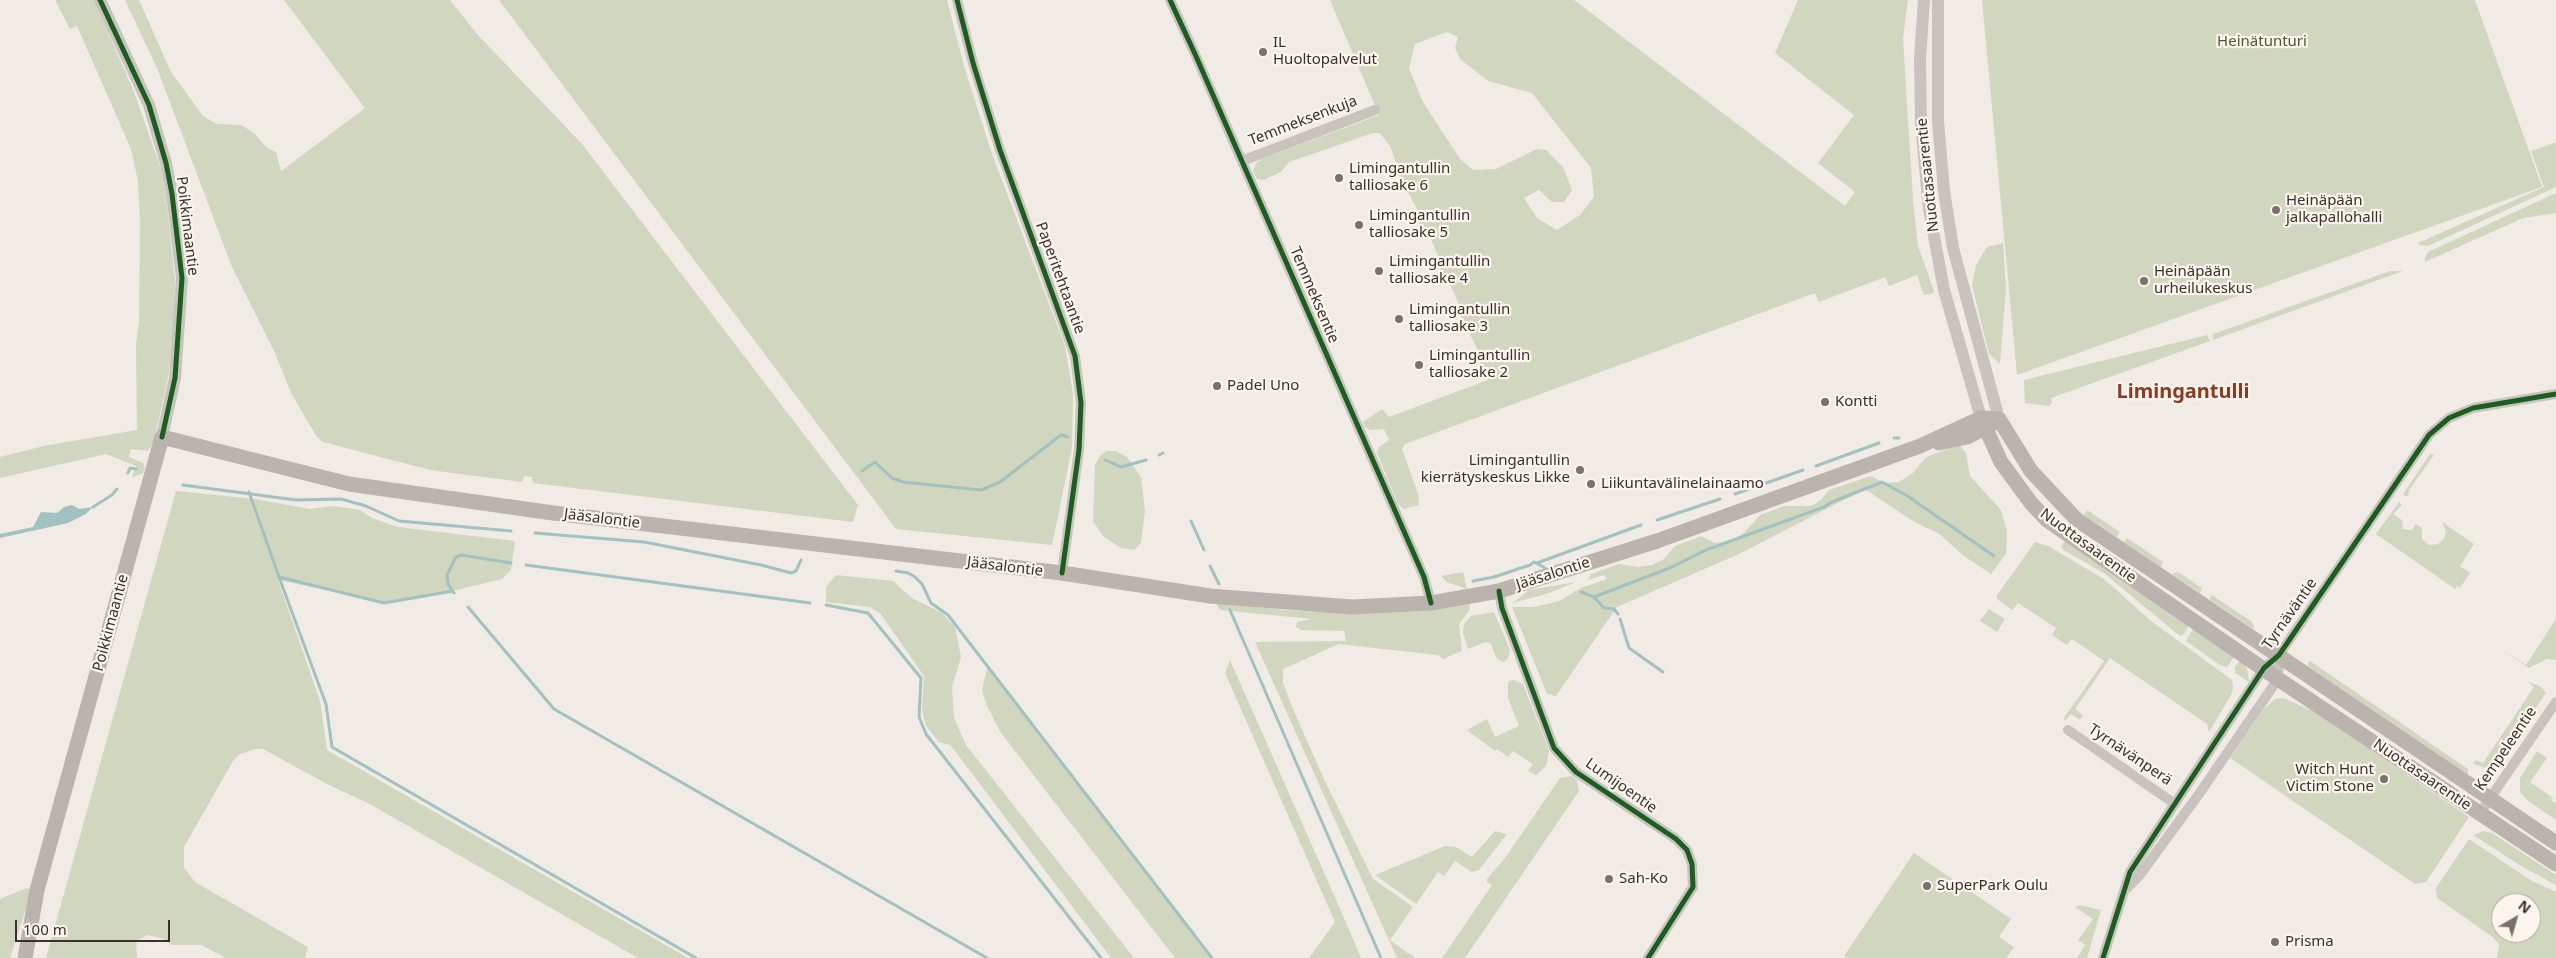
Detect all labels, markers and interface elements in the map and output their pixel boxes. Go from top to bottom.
park label: Heinätunturi [2217,33,2307,51]
place label: IL Huoltopalvelut [1273,34,1377,69]
marker: IL Huoltopalvelut [1257,46,1269,58]
street label: Temmeksenkuja [1246,92,1360,150]
street label: Nuottasaarentie [1913,117,1943,233]
place label: Limingantullin talliosake 6 [1349,160,1450,195]
marker: Limingantullin talliosake 6 [1333,172,1345,184]
street label: Poikkimaantie [172,175,202,277]
place label: Heinäpään jalkapallohalli [2286,192,2382,227]
marker: Heinäpään jalkapallohalli [2270,204,2282,216]
place label: Limingantullin talliosake 5 [1369,207,1470,242]
marker: Limingantullin talliosake 5 [1353,219,1365,231]
street label: Paperitehtaantie [1031,220,1089,336]
street label: Temmeksentie [1286,244,1342,346]
place label: Limingantullin talliosake 4 [1389,253,1490,288]
place label: Heinäpään urheilukeskus [2154,263,2252,298]
marker: Limingantullin talliosake 4 [1373,265,1385,277]
marker: Heinäpään urheilukeskus [2138,275,2150,287]
place label: Limingantullin talliosake 3 [1409,301,1510,336]
marker: Limingantullin talliosake 3 [1393,313,1405,325]
place label: Limingantullin talliosake 2 [1429,347,1530,382]
marker: Limingantullin talliosake 2 [1413,359,1425,371]
place label: Padel Uno [1227,377,1299,395]
marker: Padel Uno [1211,380,1223,392]
district label: Limingantulli [2117,380,2249,404]
place label: Kontti [1835,393,1877,411]
marker: Kontti [1819,396,1831,408]
place label: Limingantullin kierrätyskeskus Likke [1421,452,1570,487]
marker: Limingantullin kierrätyskeskus Likke [1574,464,1586,476]
place label: Liikuntavälinelainaamo [1601,475,1764,493]
marker: Liikuntavälinelainaamo [1585,478,1597,490]
street label: Jääsalontie [563,505,641,533]
street label: Nuottasaarentie [2036,505,2140,587]
street label: Jääsalontie [966,553,1044,581]
street label: Jääsalontie [1514,554,1592,594]
street label: Poikkimaantie [89,572,133,674]
street label: Tyrnäväntie [2259,575,2321,653]
street label: Kempeleentie [2471,704,2541,794]
street label: Tyrnävänperä [2085,720,2175,790]
street label: Nuottasaarentie [2370,736,2474,814]
street label: Lumijoentie [1582,755,1660,817]
place label: Witch Hunt Victim Stone [2286,761,2374,796]
marker: Witch Hunt Victim Stone [2378,773,2390,785]
place label: Sah-Ko [1619,870,1668,888]
marker: Sah-Ko [1603,873,1615,885]
place label: SuperPark Oulu [1937,877,2048,895]
marker: SuperPark Oulu [1921,880,1933,892]
north arrow [2491,893,2541,943]
text: N [2515,896,2535,918]
scale bar [18,910,172,942]
text: 100 m [23,919,67,939]
place label: Prisma [2285,933,2334,951]
marker: Prisma [2269,936,2281,948]

